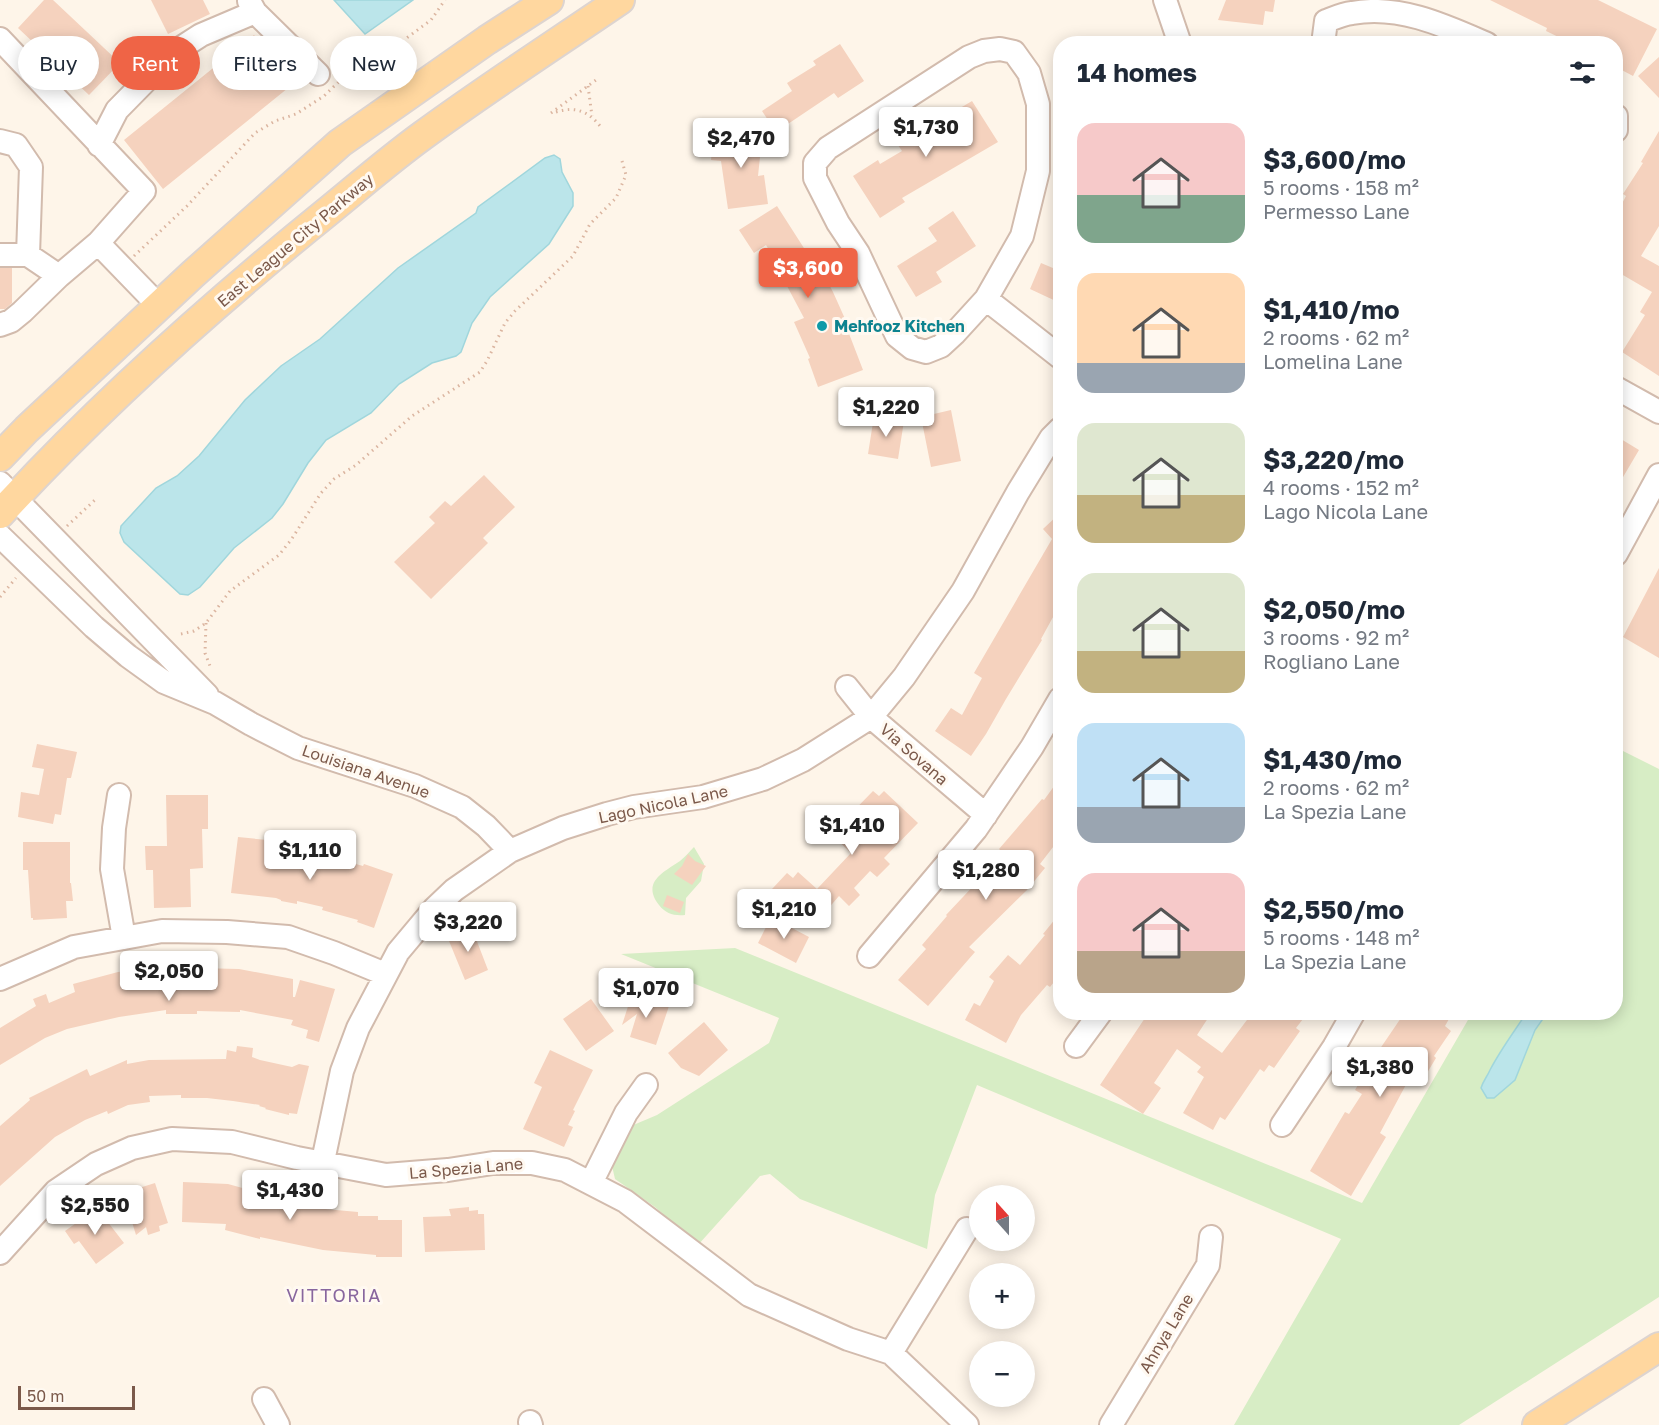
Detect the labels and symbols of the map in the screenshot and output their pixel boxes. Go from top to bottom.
pin: $1,730 [877,107,975,158]
pin: $2,470 [692,118,790,169]
street label: East League City Parkway [213,169,377,311]
pin: $3,600 [759,248,857,299]
place label: Mehfooz Kitchen [834,316,965,336]
marker: Mehfooz Kitchen [815,319,829,333]
pin: $1,220 [837,387,935,438]
street label: Via Sovana [876,719,952,789]
street label: Louisiana Avenue [300,740,432,802]
street label: Lago Nicola Lane [596,780,730,828]
pin: $1,410 [803,805,901,856]
pin: $1,110 [261,830,359,881]
pin: $1,280 [937,850,1035,901]
pin: $1,210 [735,889,833,940]
pin: $3,220 [419,902,517,953]
pin: $2,050 [120,951,218,1002]
pin: $1,070 [597,968,695,1019]
pin: $1,380 [1331,1047,1429,1098]
street label: La Spezia Lane [408,1153,524,1183]
pin: $1,430 [241,1170,339,1221]
pin: $2,550 [46,1185,144,1236]
north arrow [969,1185,1035,1251]
district label: VITTORIA [286,1284,382,1306]
street label: Ahnya Lane [1134,1290,1198,1376]
scale bar [18,1383,135,1410]

